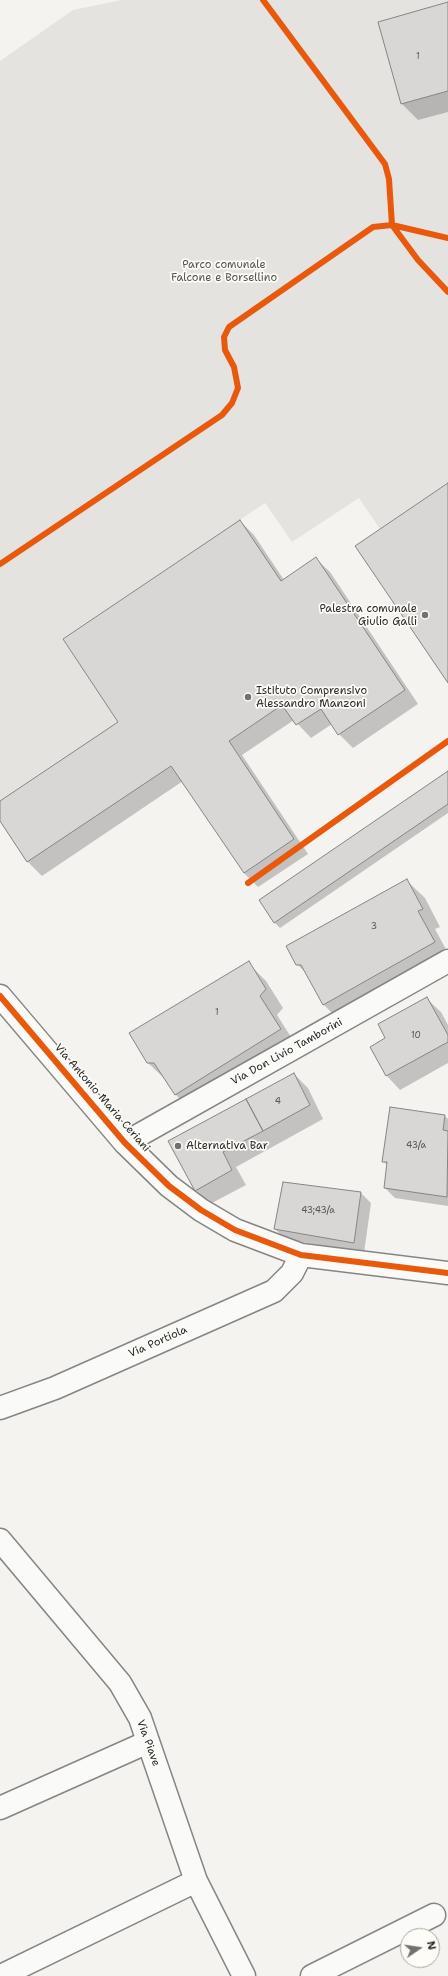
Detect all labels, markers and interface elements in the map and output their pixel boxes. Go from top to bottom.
house number: 1 [416,52,420,62]
park label: Parco comunale Falcone e Borsellino [171,258,277,284]
place label: Palestra comunale Giulio Galli [320,602,417,628]
marker: Palestra comunale Giulio Galli [420,610,430,620]
place label: Istituto Comprensivo Alessandro Manzoni [256,684,367,710]
marker: Istituto Comprensivo Alessandro Manzoni [243,692,253,702]
house number: 3 [371,922,377,932]
house number: 1 [215,1008,219,1018]
street label: Via Don Livio Tamborini [229,1016,345,1088]
house number: 10 [411,1031,421,1041]
street label: Via Antonio Maria Ceriani [51,1041,153,1155]
house number: 4 [275,1097,281,1107]
place label: Alternativa Bar [186,1139,268,1153]
marker: Alternativa Bar [173,1141,183,1151]
house number: 43/a [406,1141,426,1151]
house number: 43;43/a [301,1206,335,1216]
street label: Via Portiola [127,1323,189,1361]
street label: Via Piave [133,1718,163,1768]
north arrow [400,1928,440,1968]
text: N [423,1939,439,1951]

